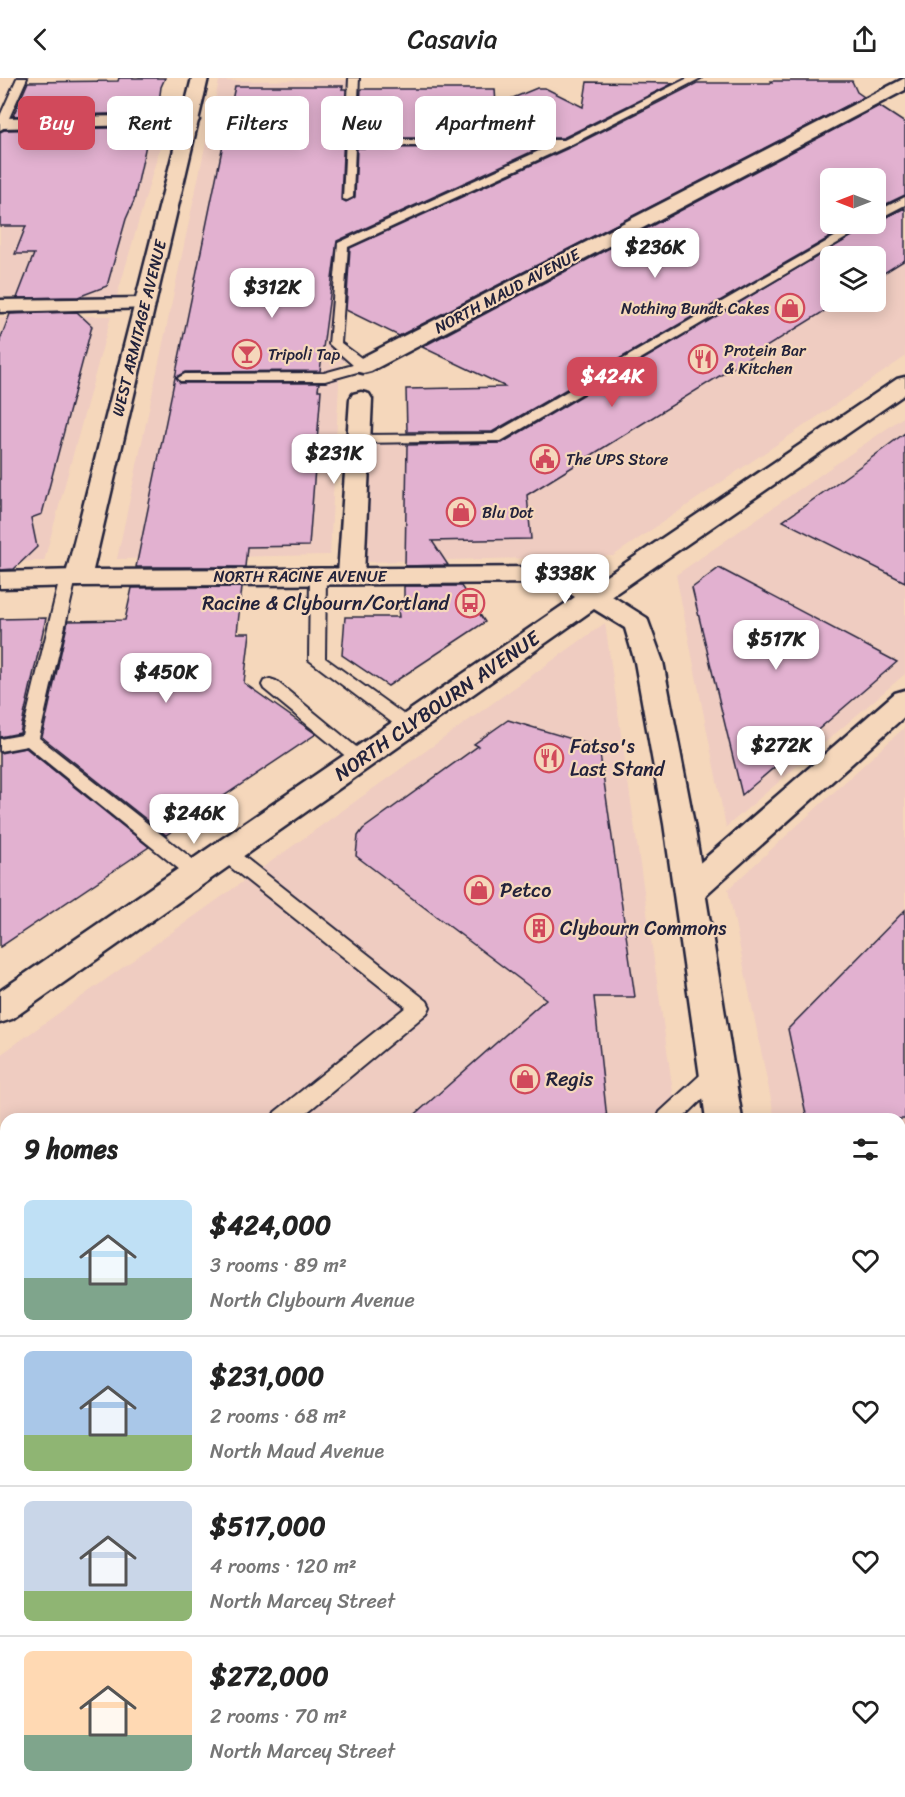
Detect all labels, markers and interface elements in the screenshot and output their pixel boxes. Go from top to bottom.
text: Casavia [408,15,497,63]
icon: back [24,23,57,56]
icon: share [848,23,881,56]
chip: Buy [18,96,95,150]
chip: Rent [107,96,193,150]
chip: Filters [205,96,309,150]
chip: New [321,96,403,150]
chip: Apartment [415,96,556,150]
north arrow [820,168,886,234]
map controls [820,168,886,312]
pin: $236K [613,228,697,279]
text: $236K [625,230,685,265]
street label: WEST ARMITAGE AVENUE [103,236,175,419]
street label: NORTH MAUD AVENUE [429,240,586,342]
button: layers [820,246,886,312]
pin: $312K [230,268,314,319]
text: $312K [244,270,300,305]
shop icon: Nothing Bundt Cakes [774,292,806,324]
place label: Nothing Bundt Cakes [621,294,769,323]
place label: Protein Bar & Kitchen [724,336,807,383]
bar icon: Tripoli Tap [231,338,263,370]
place label: Tripoli Tap [268,340,341,369]
restaurant icon: Protein Bar & Kitchen [687,343,719,375]
pin: $424K [570,357,654,408]
text: $424K [581,359,643,394]
pin: $231K [292,434,376,485]
text: $231K [306,436,362,471]
public building icon: The UPS Store [529,443,561,475]
place label: The UPS Store [566,445,668,474]
shop icon: Blu Dot [445,496,477,528]
place label: Blu Dot [482,498,534,527]
pin: $338K [523,554,607,605]
text: $338K [535,556,595,591]
street label: NORTH RACINE AVENUE [214,562,388,591]
place label: Racine & Clybourn/Cortland [202,586,450,621]
bus stop icon: Racine & Clybourn/Cortland [454,587,486,619]
street label: NORTH CLYBOURN AVENUE [327,620,549,791]
pin: $517K [734,620,818,671]
text: $517K [747,622,805,657]
pin: $450K [124,653,208,704]
text: $450K [135,655,197,690]
pin: $272K [739,726,823,777]
text: $272K [751,728,811,763]
place label: Fatso's Last Stand [570,729,666,787]
restaurant icon: Fatso's Last Stand [533,742,565,774]
pin: $246K [152,794,236,845]
text: $246K [163,796,225,831]
place label: Petco [500,873,551,908]
shop icon: Petco [463,874,495,906]
place label: Clybourn Commons [560,911,727,946]
building icon: Clybourn Commons [523,912,555,944]
place label: Regis [546,1062,594,1097]
shop icon: Regis [509,1063,541,1095]
text: 9 homes [24,1126,118,1172]
icon: filters [849,1133,882,1166]
text: $424,000 [210,1202,331,1248]
icon: home [72,1224,144,1296]
icon: heart [849,1244,882,1277]
text: 3 rooms · 89 m² [210,1248,347,1283]
text: North Clybourn Avenue [210,1283,415,1318]
text: $231,000 [210,1353,324,1399]
icon: home [72,1375,144,1447]
icon: heart [849,1395,882,1428]
text: 2 rooms · 68 m² [210,1399,346,1434]
text: North Maud Avenue [210,1434,384,1469]
text: $517,000 [210,1503,326,1549]
icon: home [72,1525,144,1597]
icon: heart [849,1545,882,1578]
text: 4 rooms · 120 m² [210,1549,357,1584]
text: North Marcey Street [210,1584,395,1619]
text: $272,000 [210,1653,329,1699]
icon: home [72,1675,144,1747]
icon: heart [849,1695,882,1728]
text: 2 rooms · 70 m² [210,1699,347,1734]
text: North Marcey Street [210,1734,395,1769]

